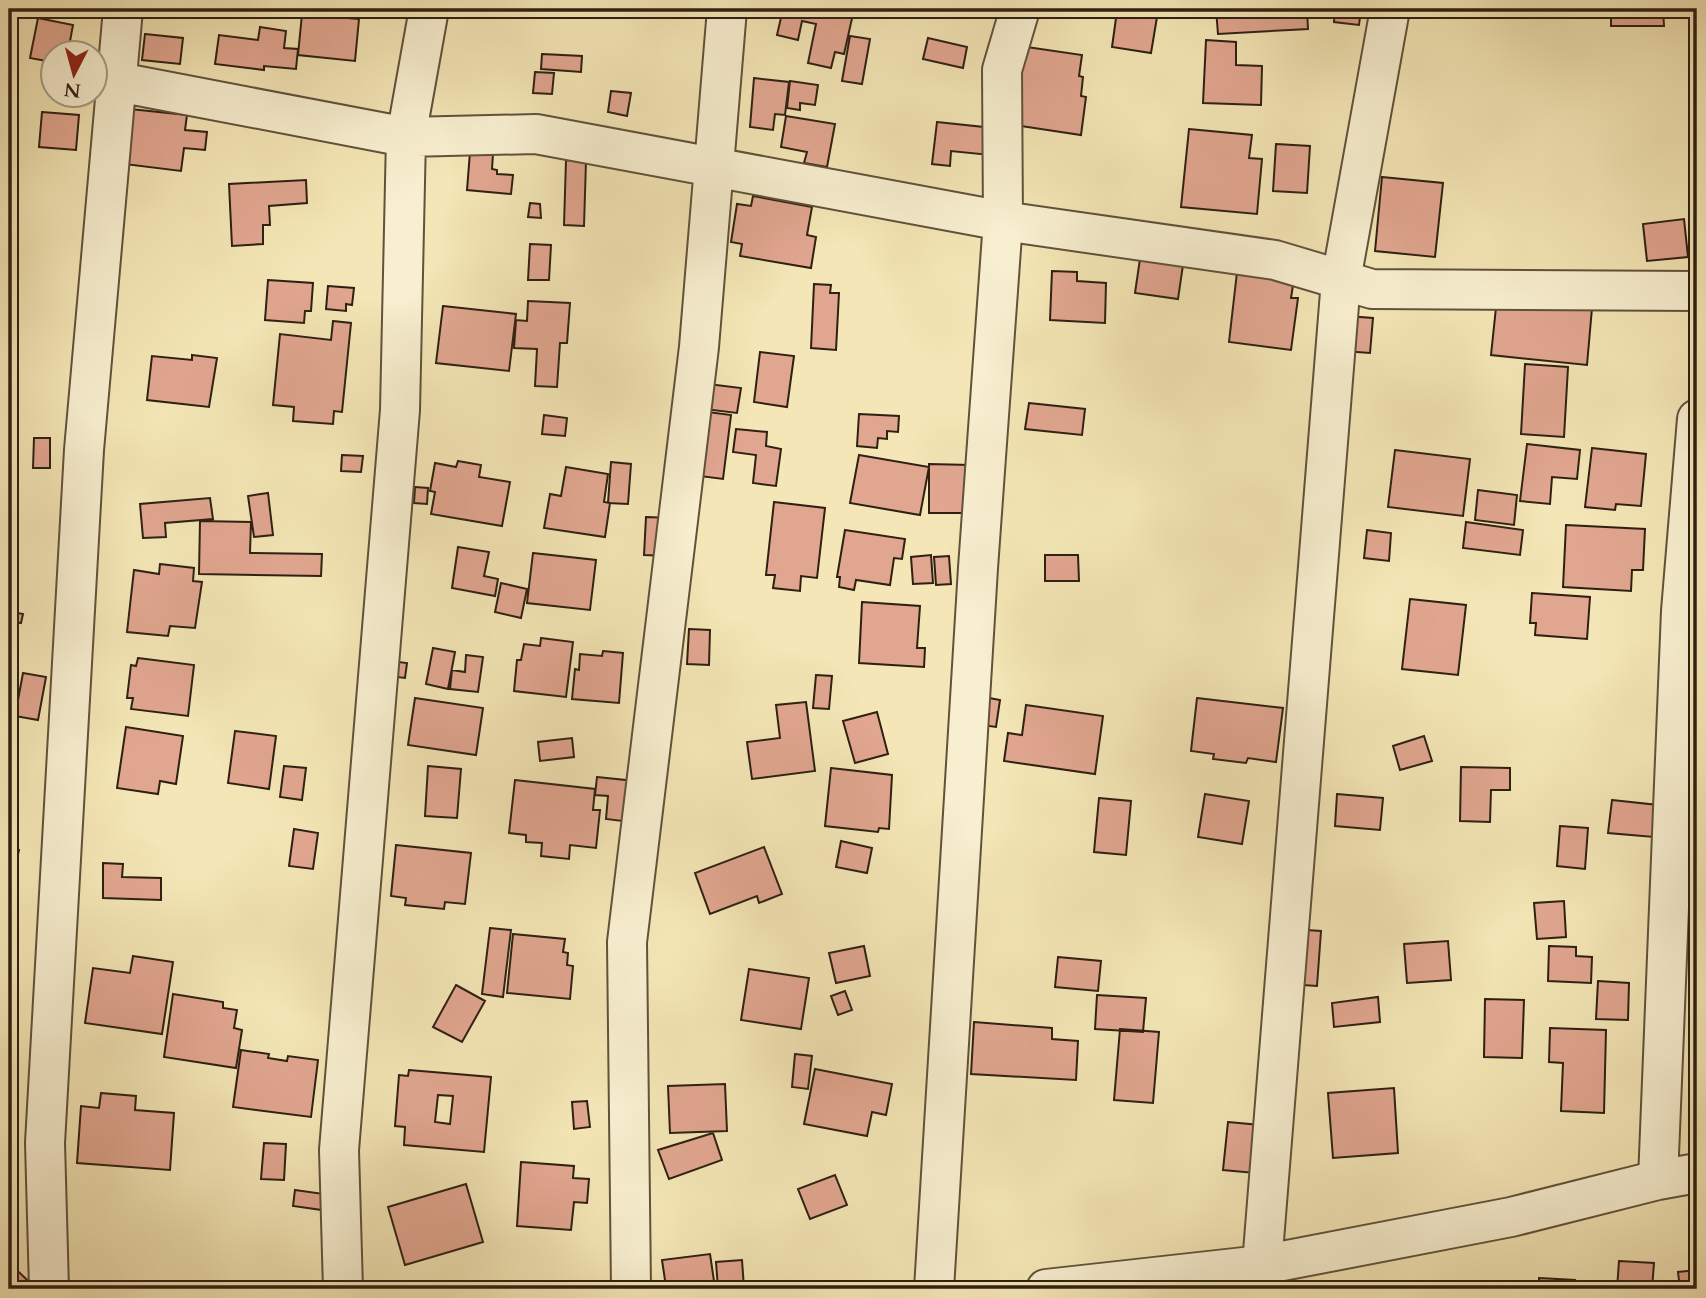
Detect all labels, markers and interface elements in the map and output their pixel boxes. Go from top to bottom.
north arrow [38,38,108,108]
text: N [62,76,82,104]

